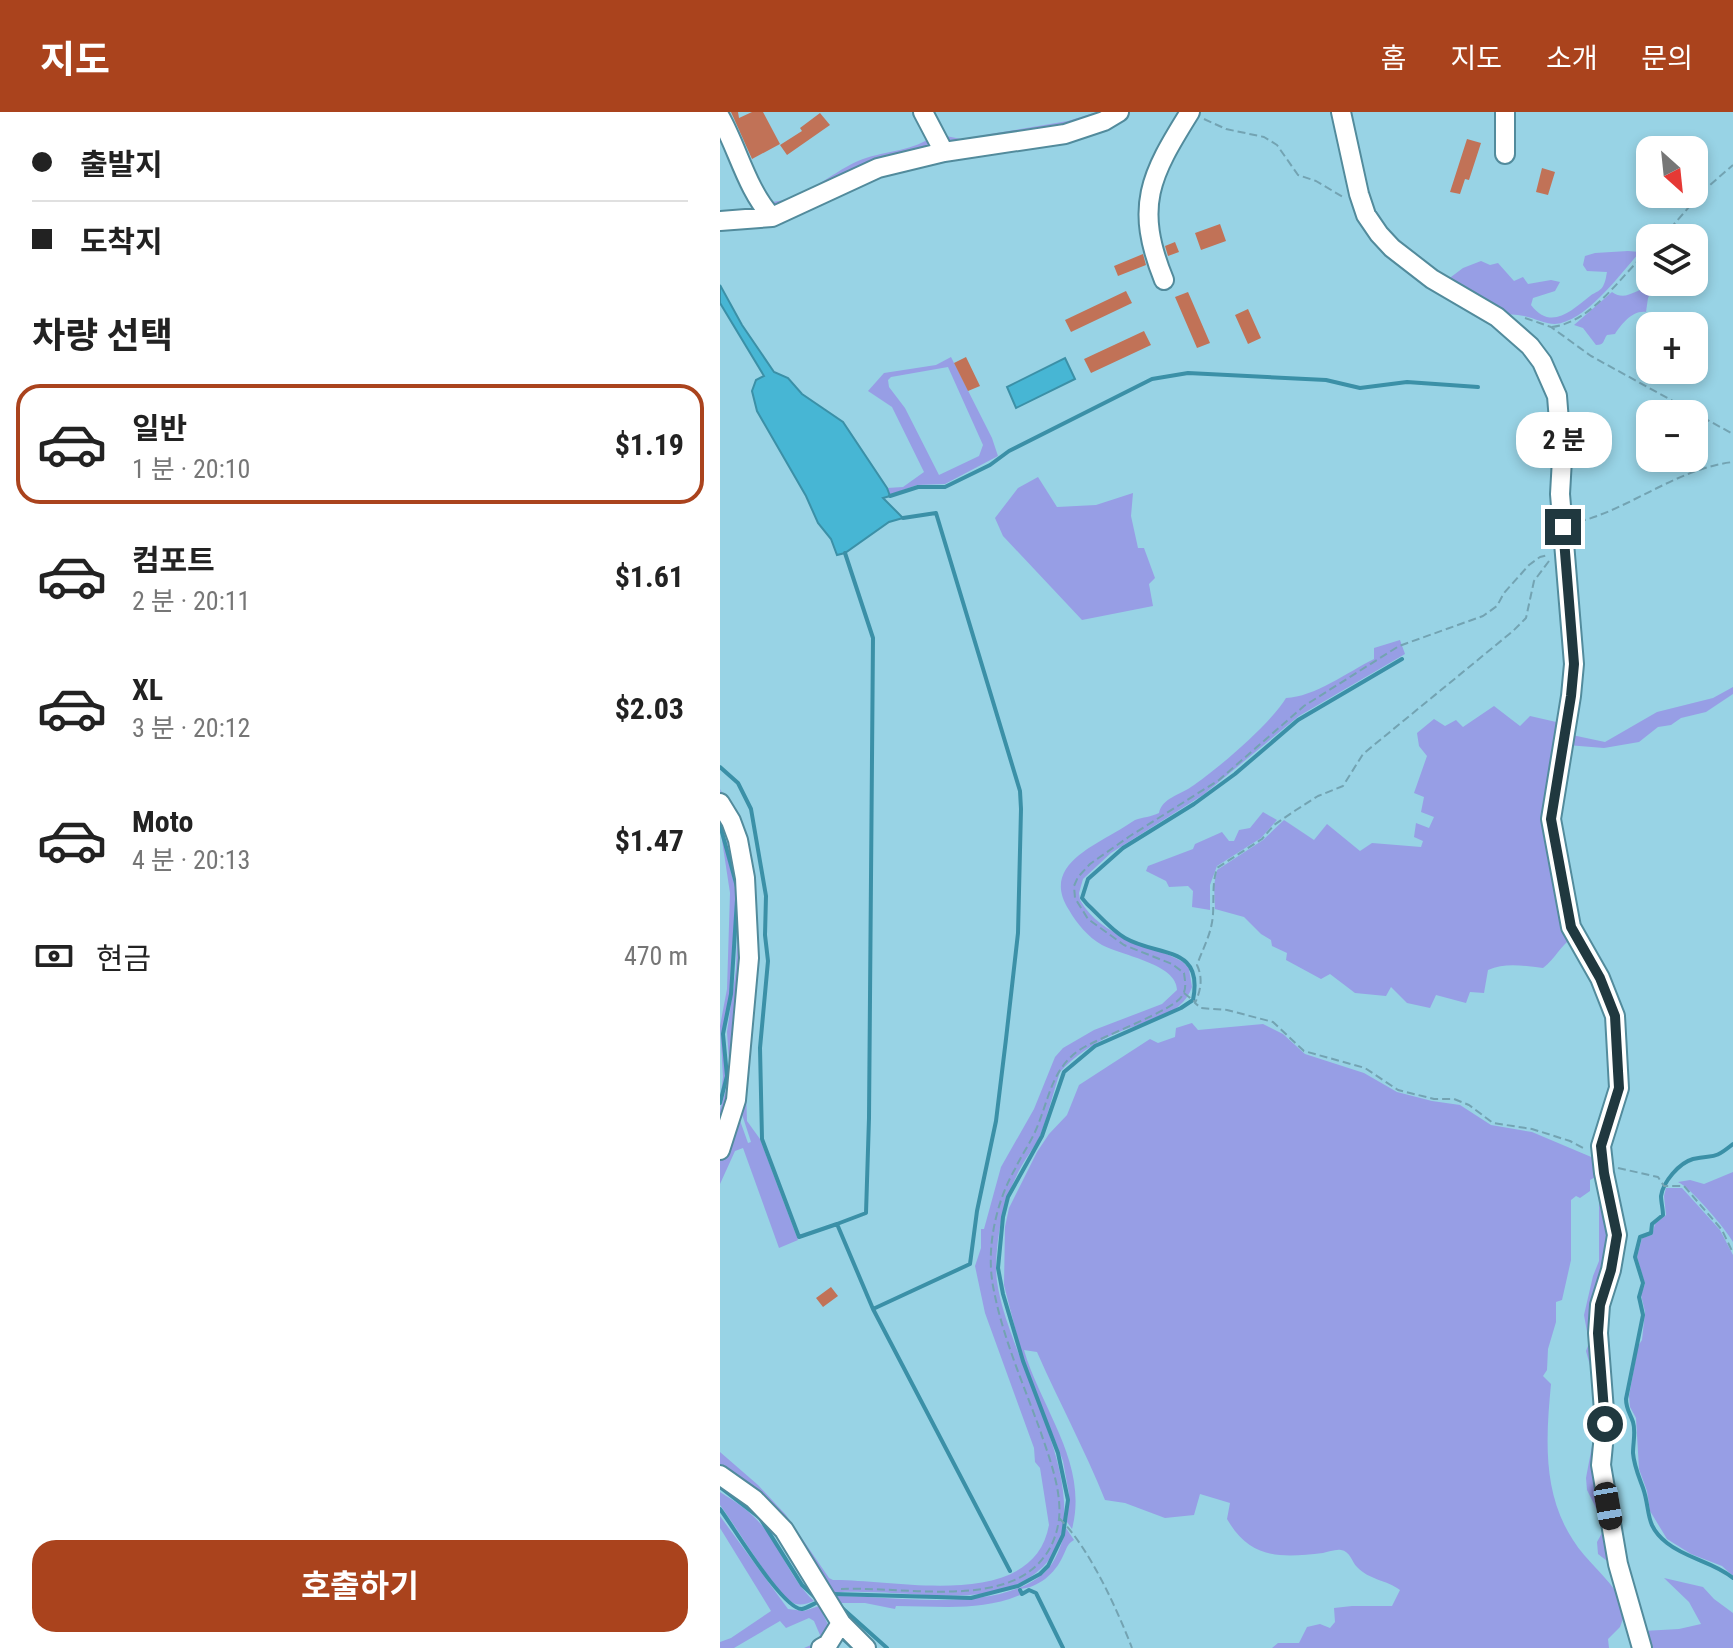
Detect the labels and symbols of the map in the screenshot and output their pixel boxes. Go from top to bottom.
north arrow [1636,136,1708,208]
callout: 2 분 [1515,411,1611,467]
route end [1545,509,1581,545]
route start [1587,1406,1623,1442]
car [1592,1480,1624,1532]

